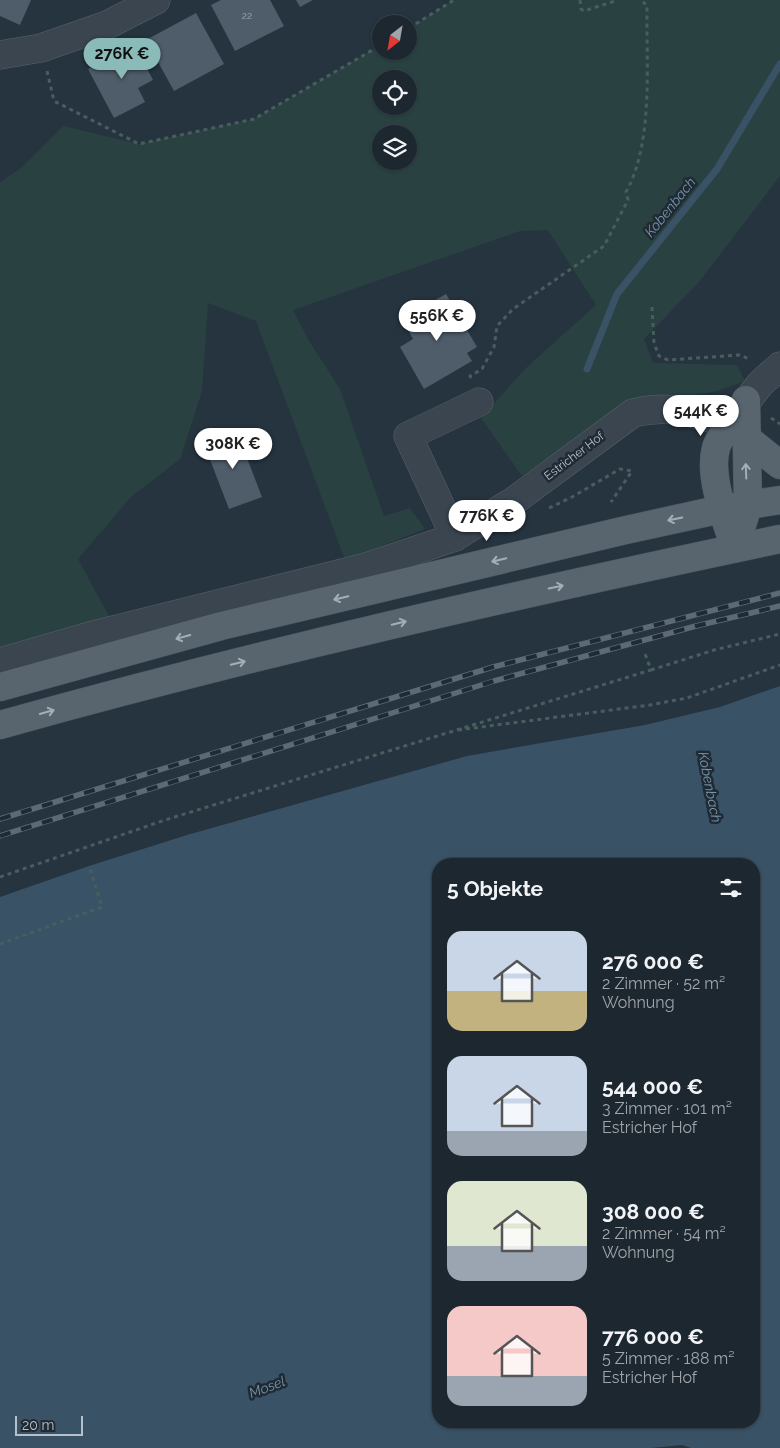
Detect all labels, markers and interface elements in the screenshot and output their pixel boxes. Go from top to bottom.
house number: 22 [242,10,252,21]
north arrow [372,15,418,60]
map controls [372,15,417,170]
pin: 276K € [81,38,163,80]
text: 276K € [95,44,149,63]
button: locate [372,70,417,115]
button: layers [372,125,417,170]
water label: Kobenbach [641,174,699,240]
pin: 556K € [396,300,478,342]
text: 556K € [410,306,464,325]
pin: 544K € [660,394,742,437]
text: 544K € [674,401,728,420]
pin: 308K € [192,428,274,470]
street label: Estricher Hof [541,428,608,483]
text: 308K € [205,434,261,453]
one-way arrow [742,463,751,479]
pin: 776K € [446,500,528,542]
text: 776K € [460,506,514,525]
one-way arrow [667,515,683,524]
one-way arrow [492,556,508,565]
one-way arrow [548,582,564,591]
one-way arrow [334,594,350,603]
one-way arrow [391,618,407,627]
one-way arrow [176,632,192,642]
one-way arrow [230,657,246,667]
one-way arrow [39,707,55,717]
water label: Kobenbach [695,750,725,824]
icon: filters [717,874,745,902]
text: 5 Objekte [447,876,543,901]
text: 276 000 € [602,949,704,974]
icon: home [487,951,547,1011]
text: 2 Zimmer · 52 m² [602,974,725,993]
text: Wohnung [602,993,675,1012]
text: 544 000 € [602,1074,703,1099]
icon: home [487,1076,547,1136]
text: 3 Zimmer · 101 m² [602,1099,732,1118]
text: Estricher Hof [602,1118,697,1137]
text: 308 000 € [602,1199,705,1224]
icon: home [487,1201,547,1261]
text: 2 Zimmer · 54 m² [602,1224,726,1243]
text: Wohnung [602,1243,675,1262]
text: 776 000 € [602,1324,704,1349]
icon: home [487,1326,547,1386]
text: 5 Zimmer · 188 m² [602,1349,734,1368]
text: Estricher Hof [602,1368,697,1387]
water label: Mosel [247,1373,288,1401]
scale bar [15,1413,82,1436]
text: 20 m [22,1417,54,1433]

